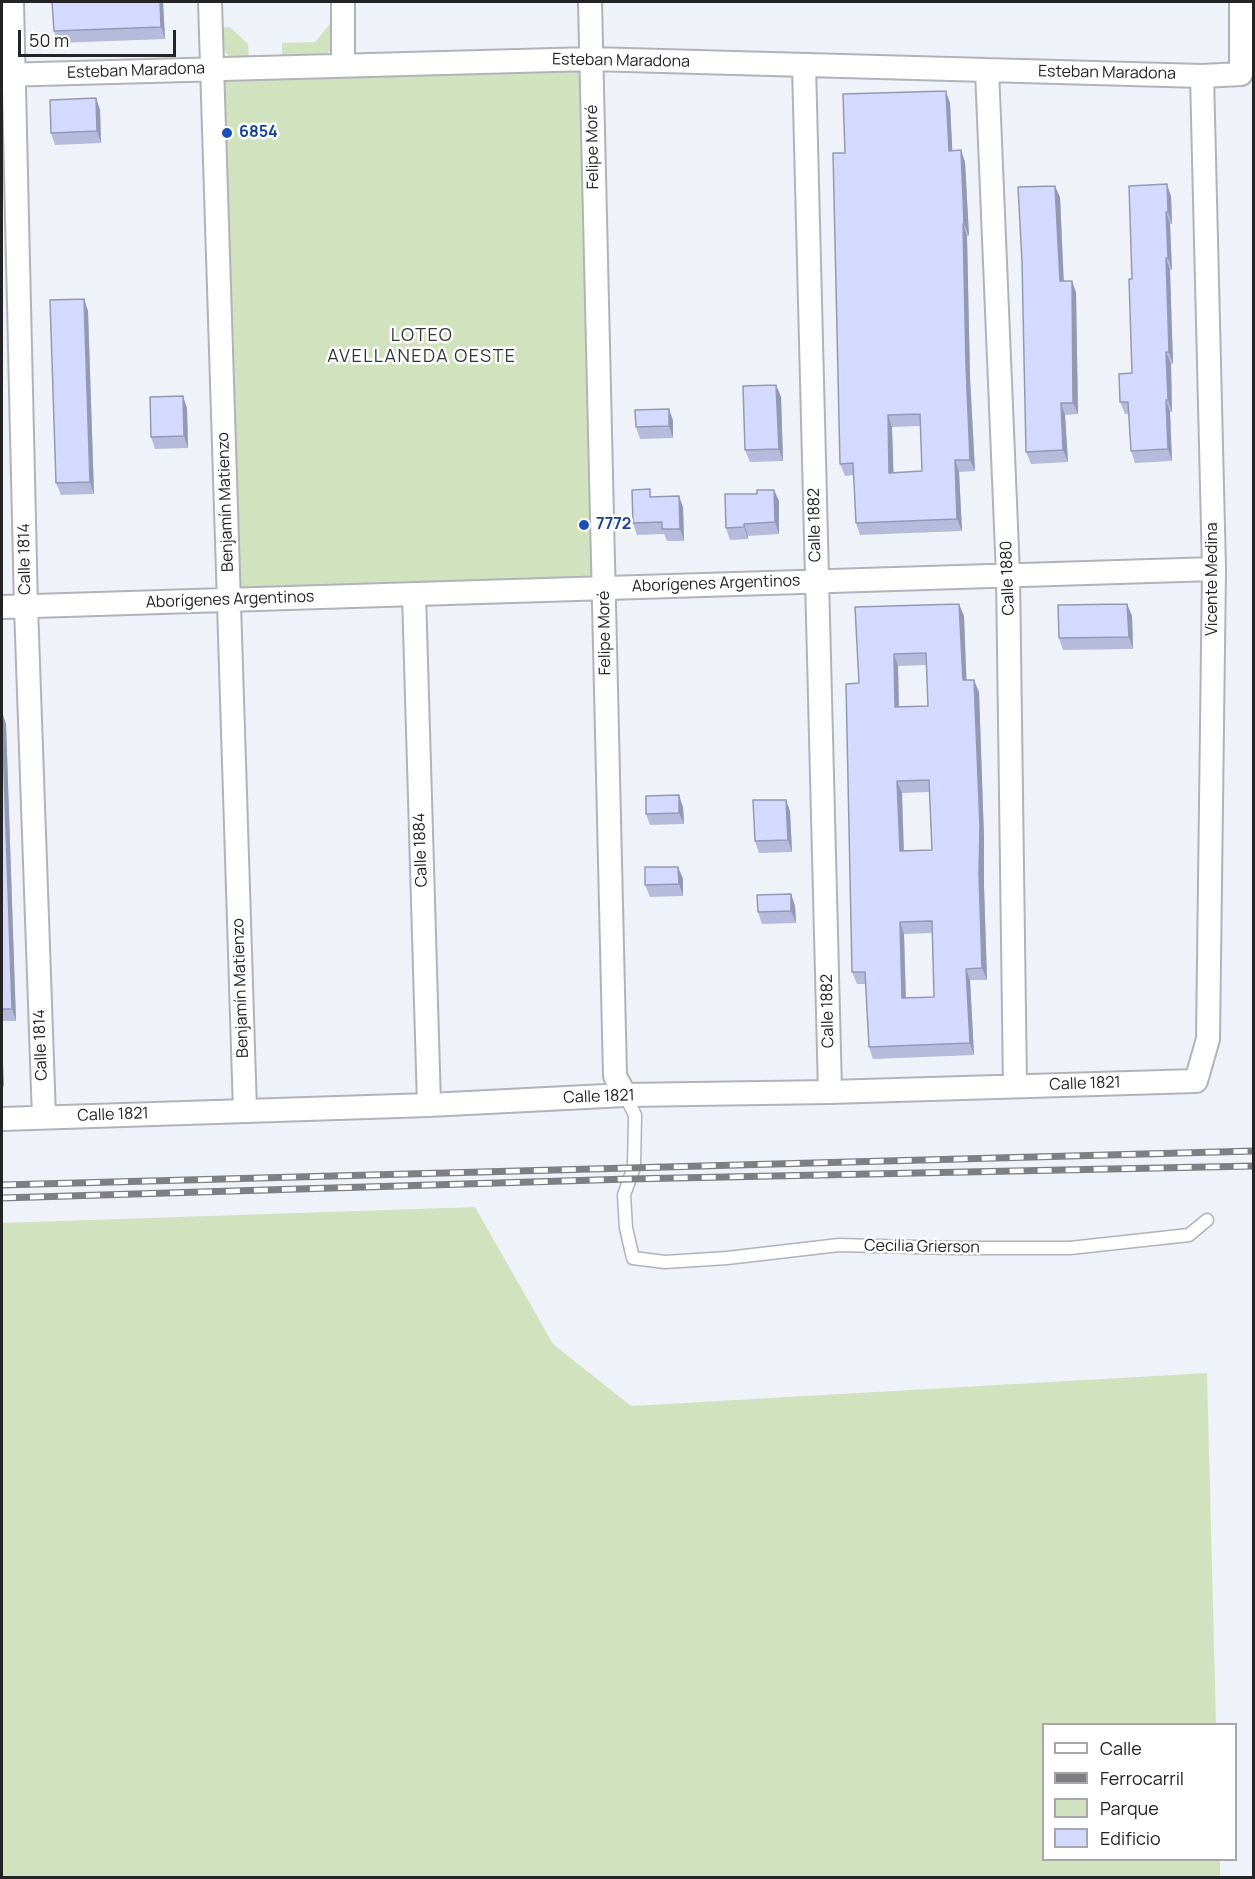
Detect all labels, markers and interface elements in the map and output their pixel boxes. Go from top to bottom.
scale bar [21,18,178,56]
text: 50 m [29,28,69,52]
street label: Esteban Maradona [552,50,690,72]
street label: Esteban Maradona [67,59,205,83]
street label: Esteban Maradona [1038,62,1176,84]
street label: Felipe Moré [583,104,603,190]
place label: 6854 [239,123,278,143]
marker: 6854 [220,126,234,140]
district label: LOTEO AVELLANEDA OESTE [327,325,517,368]
street label: Benjamín Matienzo [214,432,238,572]
street label: Calle 1882 [805,488,825,562]
place label: 7772 [596,515,631,535]
marker: 7772 [577,518,591,532]
street label: Vicente Medina [1203,522,1223,636]
street label: Calle 1814 [15,523,35,595]
street label: Calle 1880 [997,540,1019,616]
street label: Aborígenes Argentinos [631,571,801,597]
street label: Aborígenes Argentinos [145,587,315,613]
street label: Felipe Moré [595,590,615,676]
street label: Calle 1884 [410,812,432,888]
street label: Benjamín Matienzo [229,918,253,1058]
street label: Calle 1882 [818,974,838,1048]
street label: Calle 1814 [30,1009,52,1081]
street label: Calle 1821 [1049,1073,1121,1095]
street label: Calle 1821 [563,1086,635,1108]
street label: Calle 1821 [77,1104,149,1126]
street label: Cecilia Grierson [864,1236,980,1258]
legend [1042,1723,1237,1861]
text: Calle [1100,1736,1142,1760]
text: Ferrocarril [1100,1766,1184,1790]
text: Parque [1100,1796,1159,1820]
text: Edificio [1100,1826,1161,1850]

